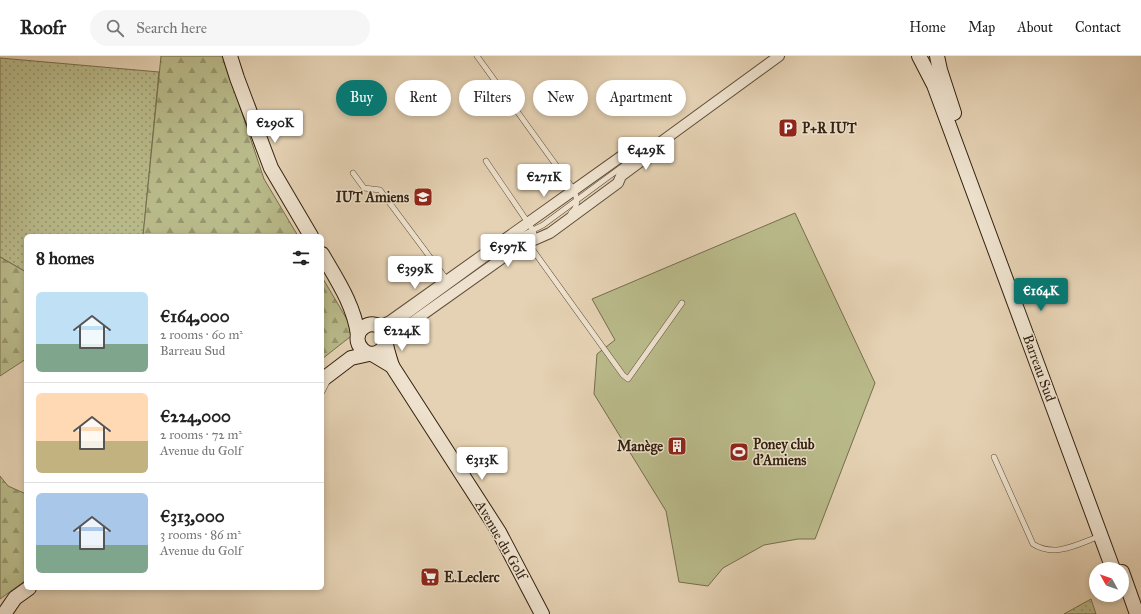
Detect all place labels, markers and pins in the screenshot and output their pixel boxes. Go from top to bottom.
pin: €290K [247,110,303,144]
parking icon: P+R IUT [777,117,799,139]
place label: P+R IUT [802,120,857,137]
pin: €429K [618,137,674,171]
pin: €271K [516,164,572,198]
school or university icon: IUT Amiens [412,186,434,208]
place label: IUT Amiens [336,189,409,206]
pin: €597K [480,234,536,268]
pin: €399K [387,256,443,290]
pin: €164K [1013,278,1069,312]
pin: €224K [374,318,430,352]
building icon: Manège [666,435,688,457]
place label: Poney club d'Amiens [753,436,815,469]
place label: Manège [617,438,663,456]
sports icon: Poney club d'Amiens [728,441,750,463]
pin: €313K [454,447,510,481]
supermarket icon: E.Leclerc [419,566,441,588]
place label: E.Leclerc [444,569,500,586]

